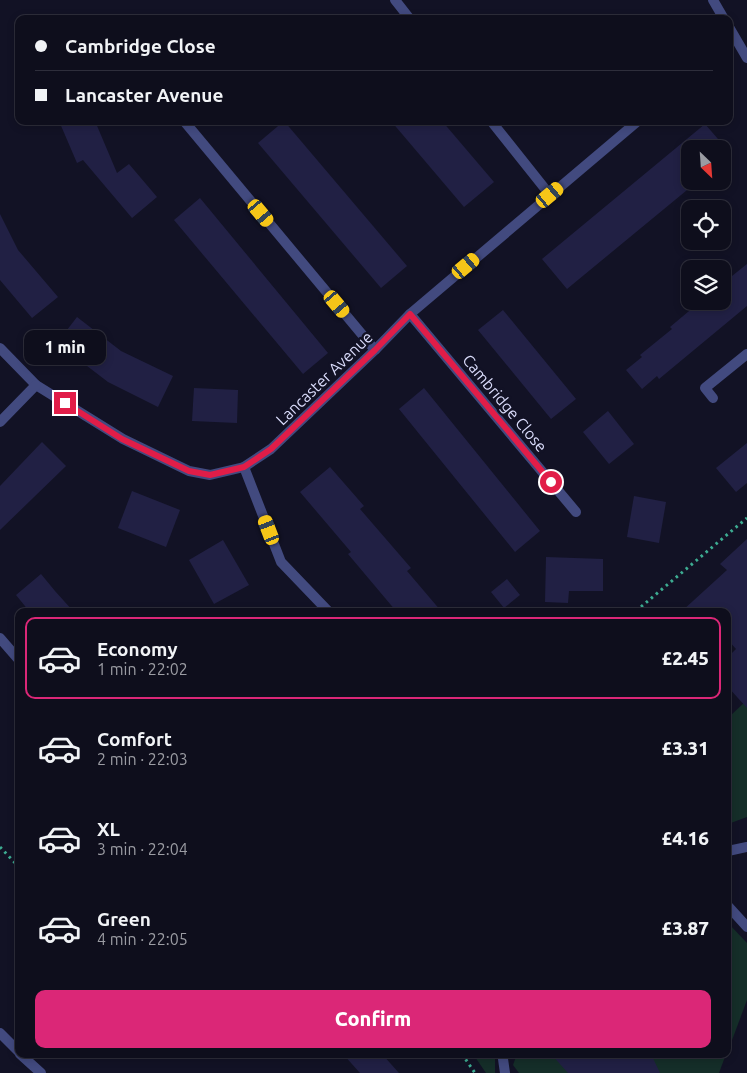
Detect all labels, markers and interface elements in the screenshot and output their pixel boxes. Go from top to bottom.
text: Cambridge Close [65,35,216,57]
text: Lancaster Avenue [65,84,223,106]
north arrow [681,140,731,190]
map controls [681,140,731,310]
car [533,180,566,210]
car [245,197,276,229]
button: locate [681,200,731,250]
car [449,251,482,281]
button: layers [681,260,731,310]
car [321,288,352,320]
street label: Lancaster Avenue [272,327,376,429]
callout: 1 min [24,330,106,366]
text: 1 min [45,338,85,356]
street label: Cambridge Close [459,351,551,455]
route end [54,392,76,414]
route start [540,471,562,493]
car [256,513,281,547]
icon: car [37,636,82,681]
text: Economy [97,638,178,660]
text: £2.45 [661,647,709,669]
text: 1 min · 22:02 [97,660,188,678]
icon: car [37,726,82,771]
text: Comfort [97,728,172,750]
text: £3.31 [661,737,709,759]
text: 2 min · 22:03 [97,750,188,768]
icon: car [37,816,82,861]
text: XL [97,818,120,840]
text: £4.16 [661,827,709,849]
text: 3 min · 22:04 [97,840,188,858]
icon: car [37,906,82,951]
text: Green [97,908,151,930]
text: £3.87 [661,917,709,939]
text: 4 min · 22:05 [97,930,188,948]
button: Confirm [35,990,711,1048]

